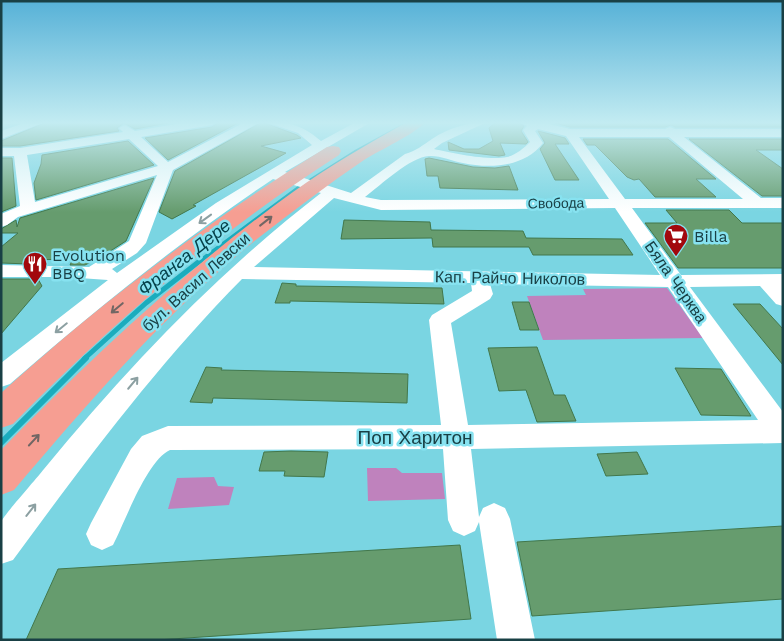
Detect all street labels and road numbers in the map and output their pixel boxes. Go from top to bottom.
street label: Свобода [528,195,585,211]
street label: бул. Васил Левски [138,229,254,335]
street label: Бяла Черква [641,237,711,327]
street label: Кап. Райчо Николов [435,267,585,289]
street label: Поп Харитон [358,426,472,449]

